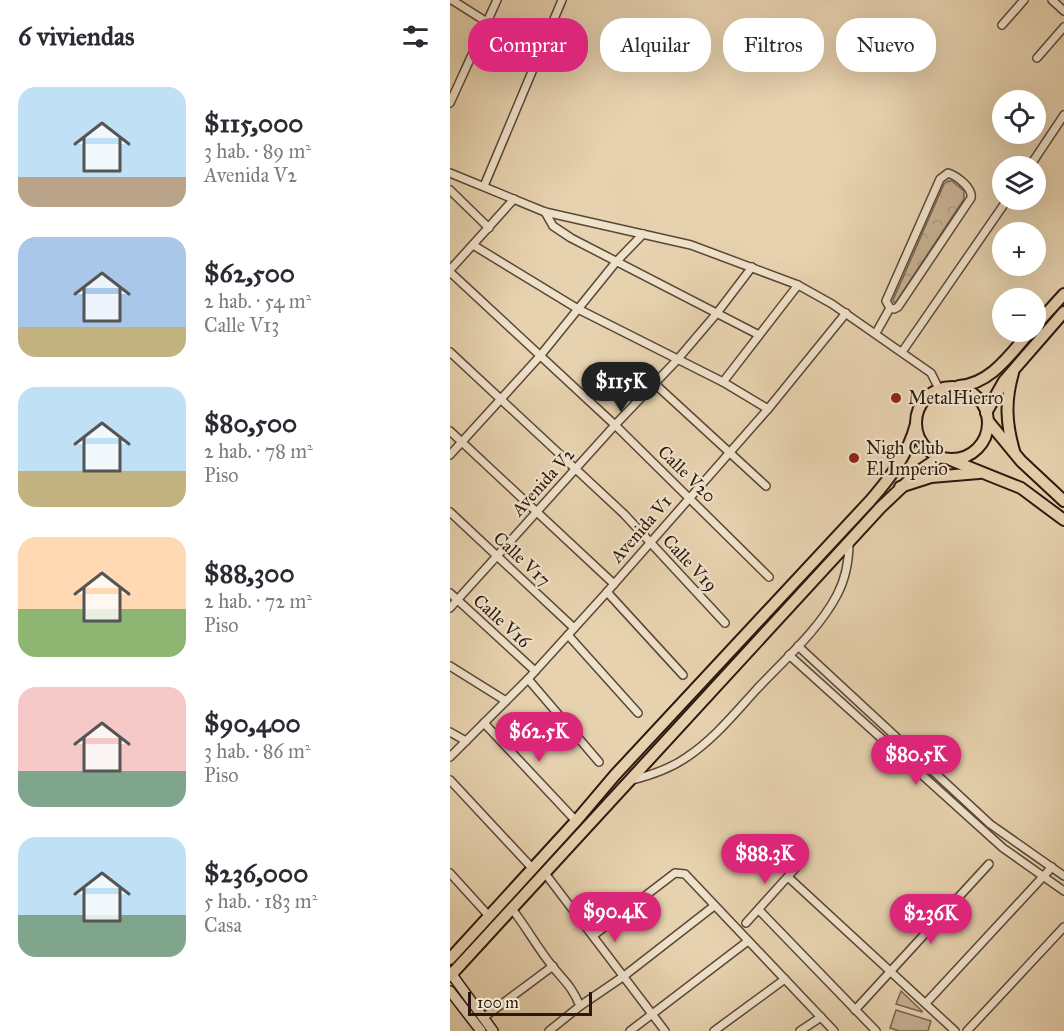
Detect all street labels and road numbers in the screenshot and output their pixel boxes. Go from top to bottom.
street label: Calle V20 [653,441,721,507]
street label: Avenida V2 [506,443,579,521]
street label: Avenida V1 [605,491,676,568]
street label: Calle V17 [489,527,555,591]
street label: Calle V19 [658,530,722,596]
street label: Calle V16 [469,589,536,653]

